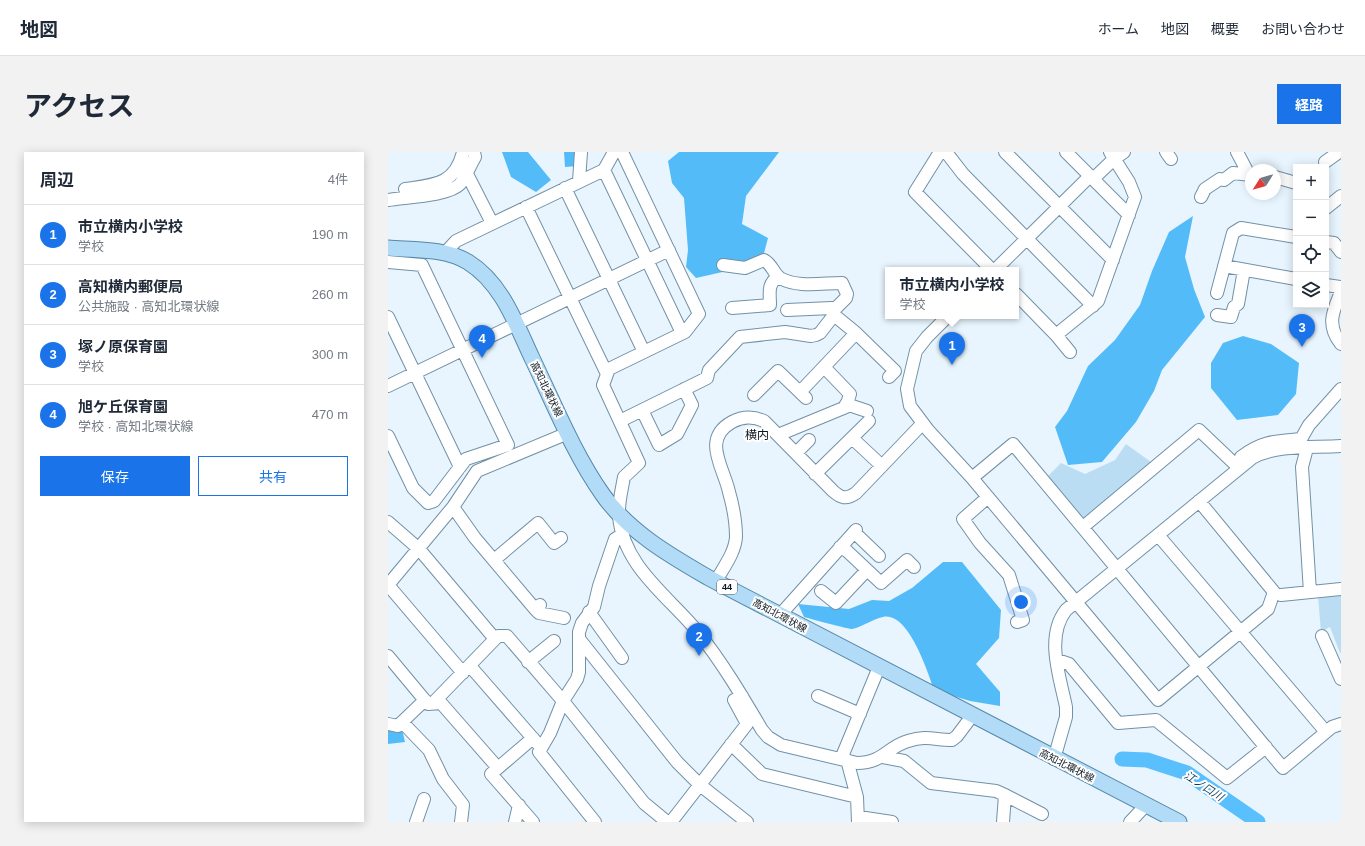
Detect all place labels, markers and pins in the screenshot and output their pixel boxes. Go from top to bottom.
pin: 3 [1289,314,1315,347]
pin: 4 [469,325,495,358]
pin: 1 [939,332,965,365]
pin: 2 [686,623,712,656]

